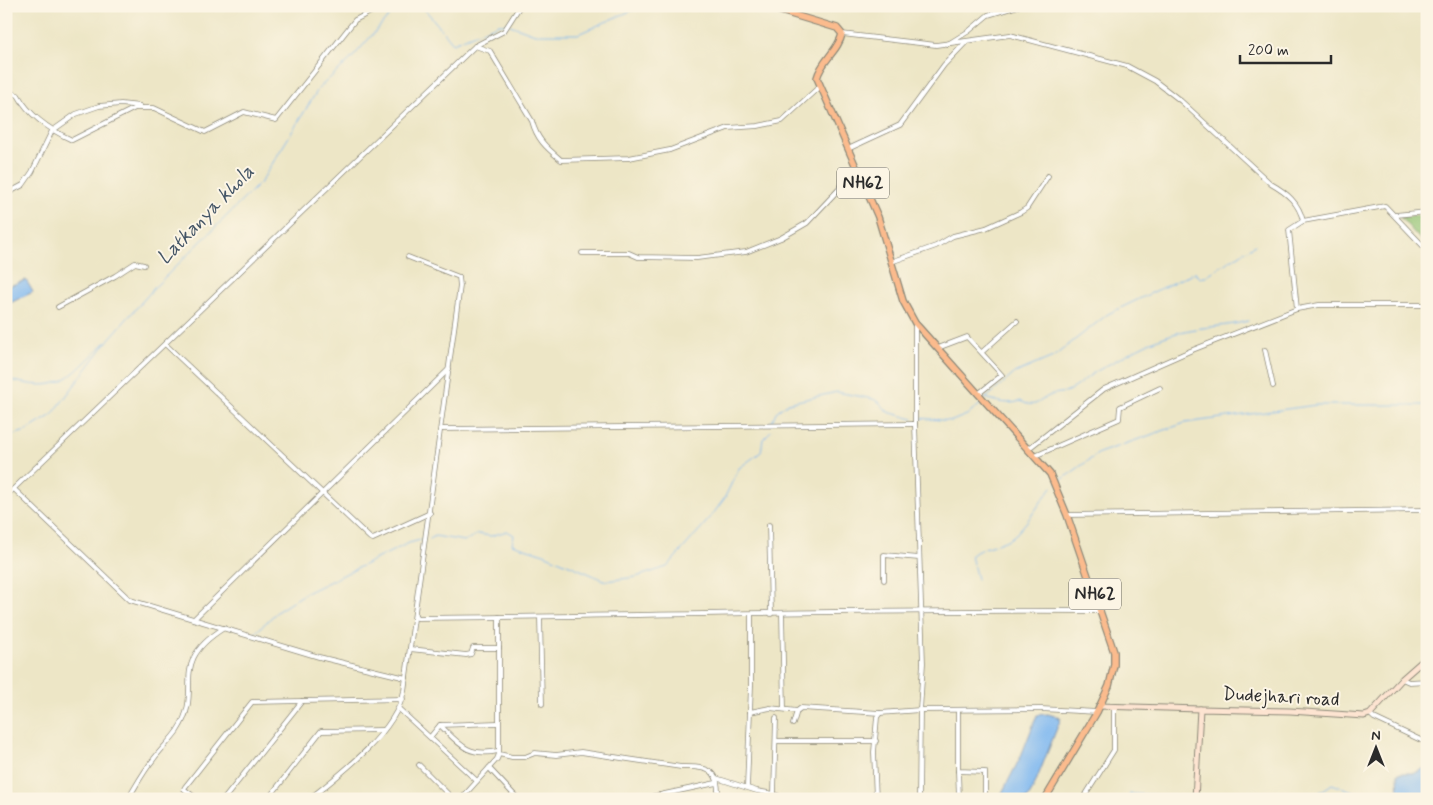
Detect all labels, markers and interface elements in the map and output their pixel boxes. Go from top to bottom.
scale bar [1240,32,1332,64]
text: 200 m [1248,41,1289,61]
water label: Latkanya khola [151,159,261,271]
road number: NH62 [837,168,889,198]
road number: NH62 [1069,578,1121,610]
street label: Dudejhari road [1222,681,1340,714]
north arrow [1350,722,1400,772]
text: N [1371,727,1381,745]

